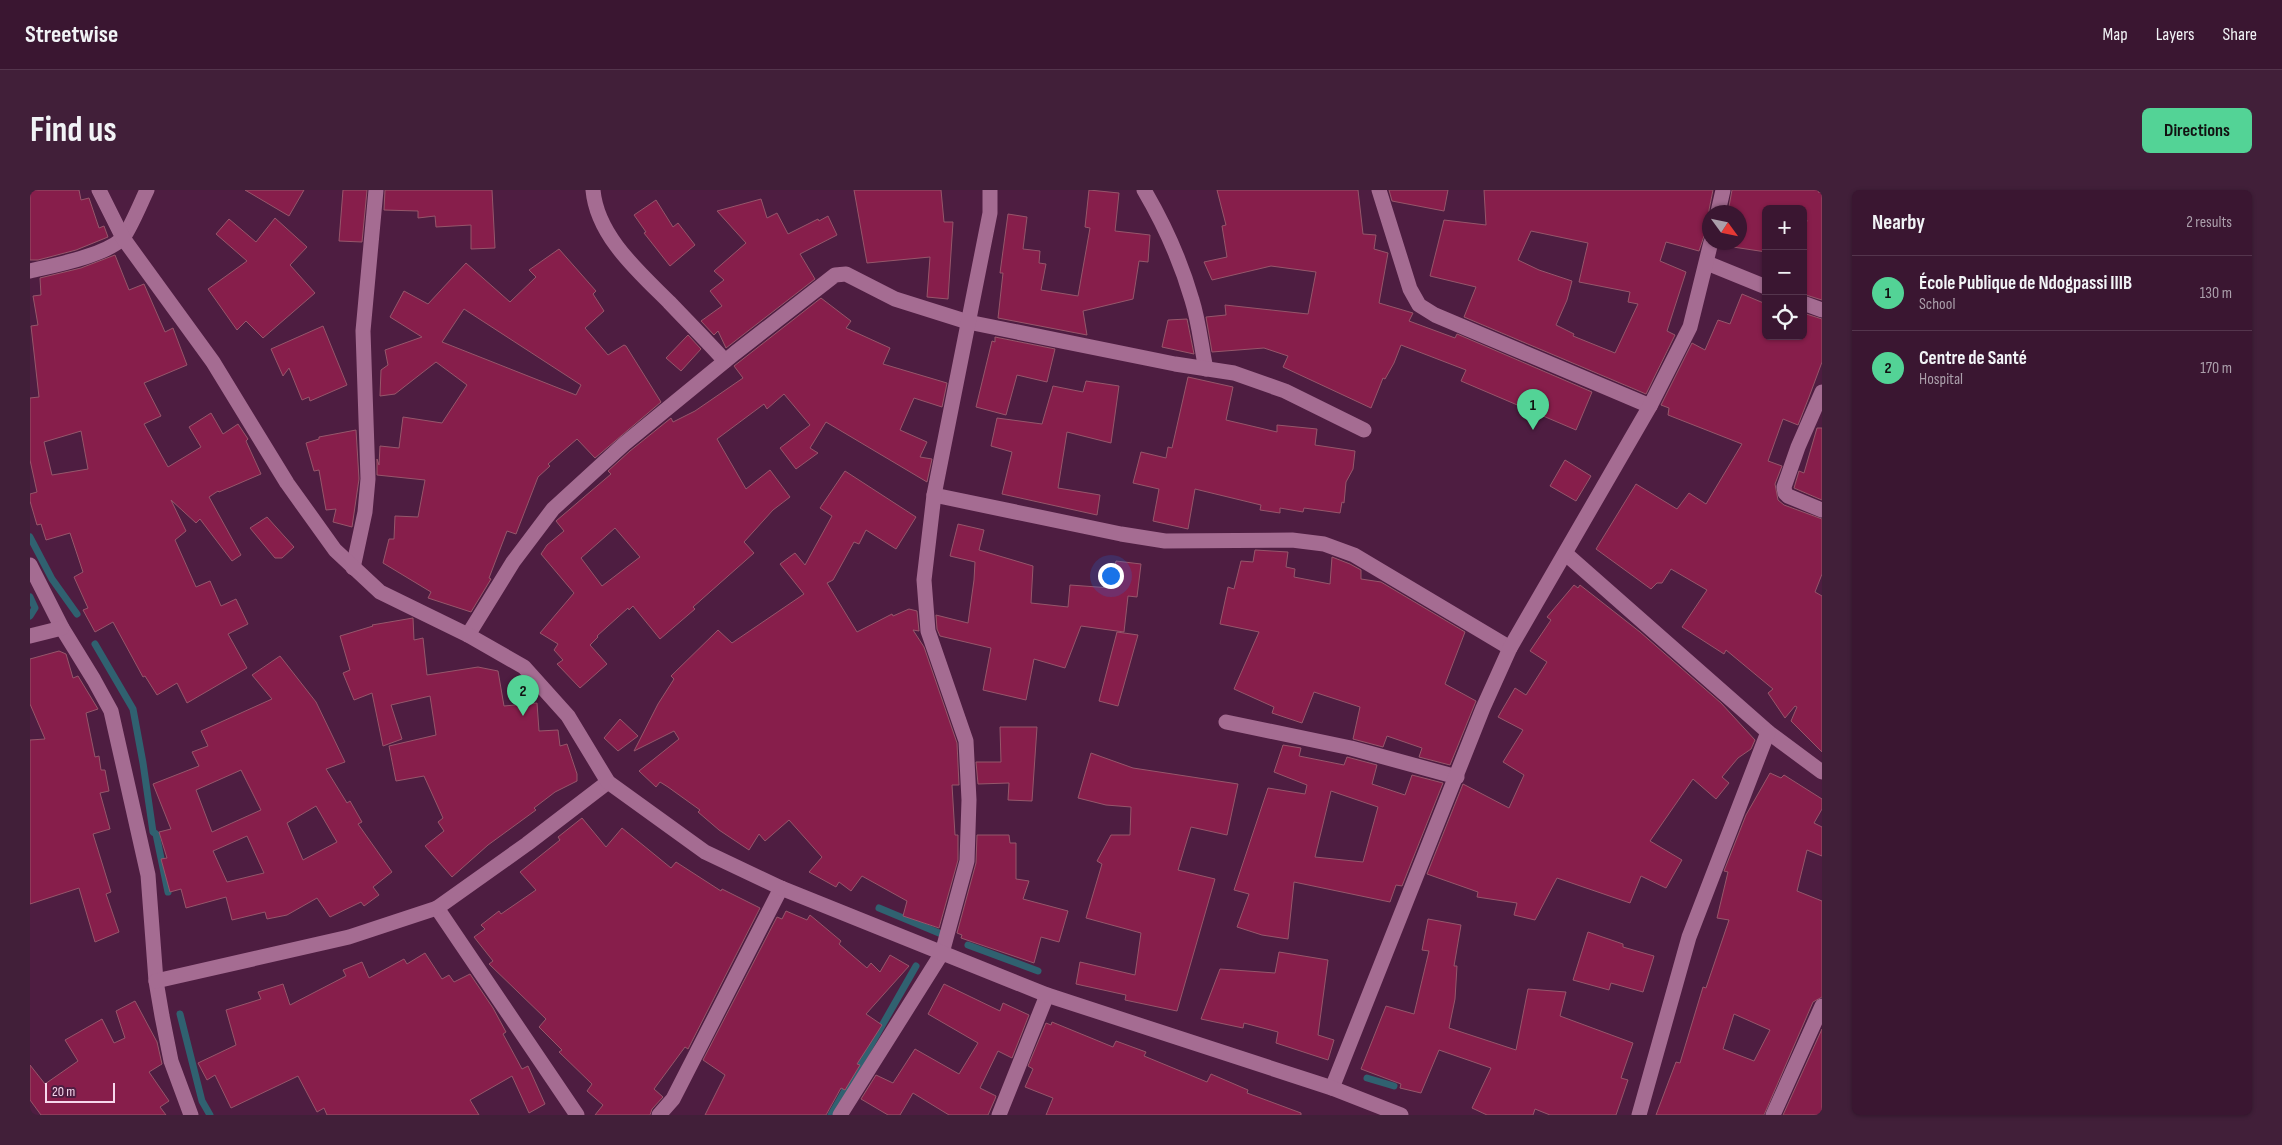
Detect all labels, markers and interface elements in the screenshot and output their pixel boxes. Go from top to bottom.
text: Streetwise [25,20,118,49]
text: Map [2103,24,2128,45]
text: Layers [2156,24,2195,45]
text: Share [2223,24,2257,45]
button: Directions [2142,108,2252,153]
text: Find us [30,109,117,152]
north arrow [1702,205,1747,250]
map controls [1762,205,1807,340]
button: + [1762,205,1807,250]
text: Nearby [1872,210,1925,235]
text: 2 results [2186,213,2232,232]
button: − [1762,250,1807,295]
text: École Publique de Ndogpassi IIIB [1919,272,2132,295]
text: 1 [1885,284,1891,303]
text: 130 m [2200,284,2232,303]
button: locate [1762,295,1807,340]
text: School [1919,295,1955,314]
text: Centre de Santé [1919,347,2027,370]
text: 2 [1884,359,1892,378]
text: 170 m [2200,359,2232,378]
text: Hospital [1919,370,1963,389]
pin: 1 [1517,389,1549,430]
your location [1098,563,1124,589]
pin: 2 [507,675,539,716]
scale bar [45,1080,115,1103]
text: 20 m [52,1083,75,1100]

